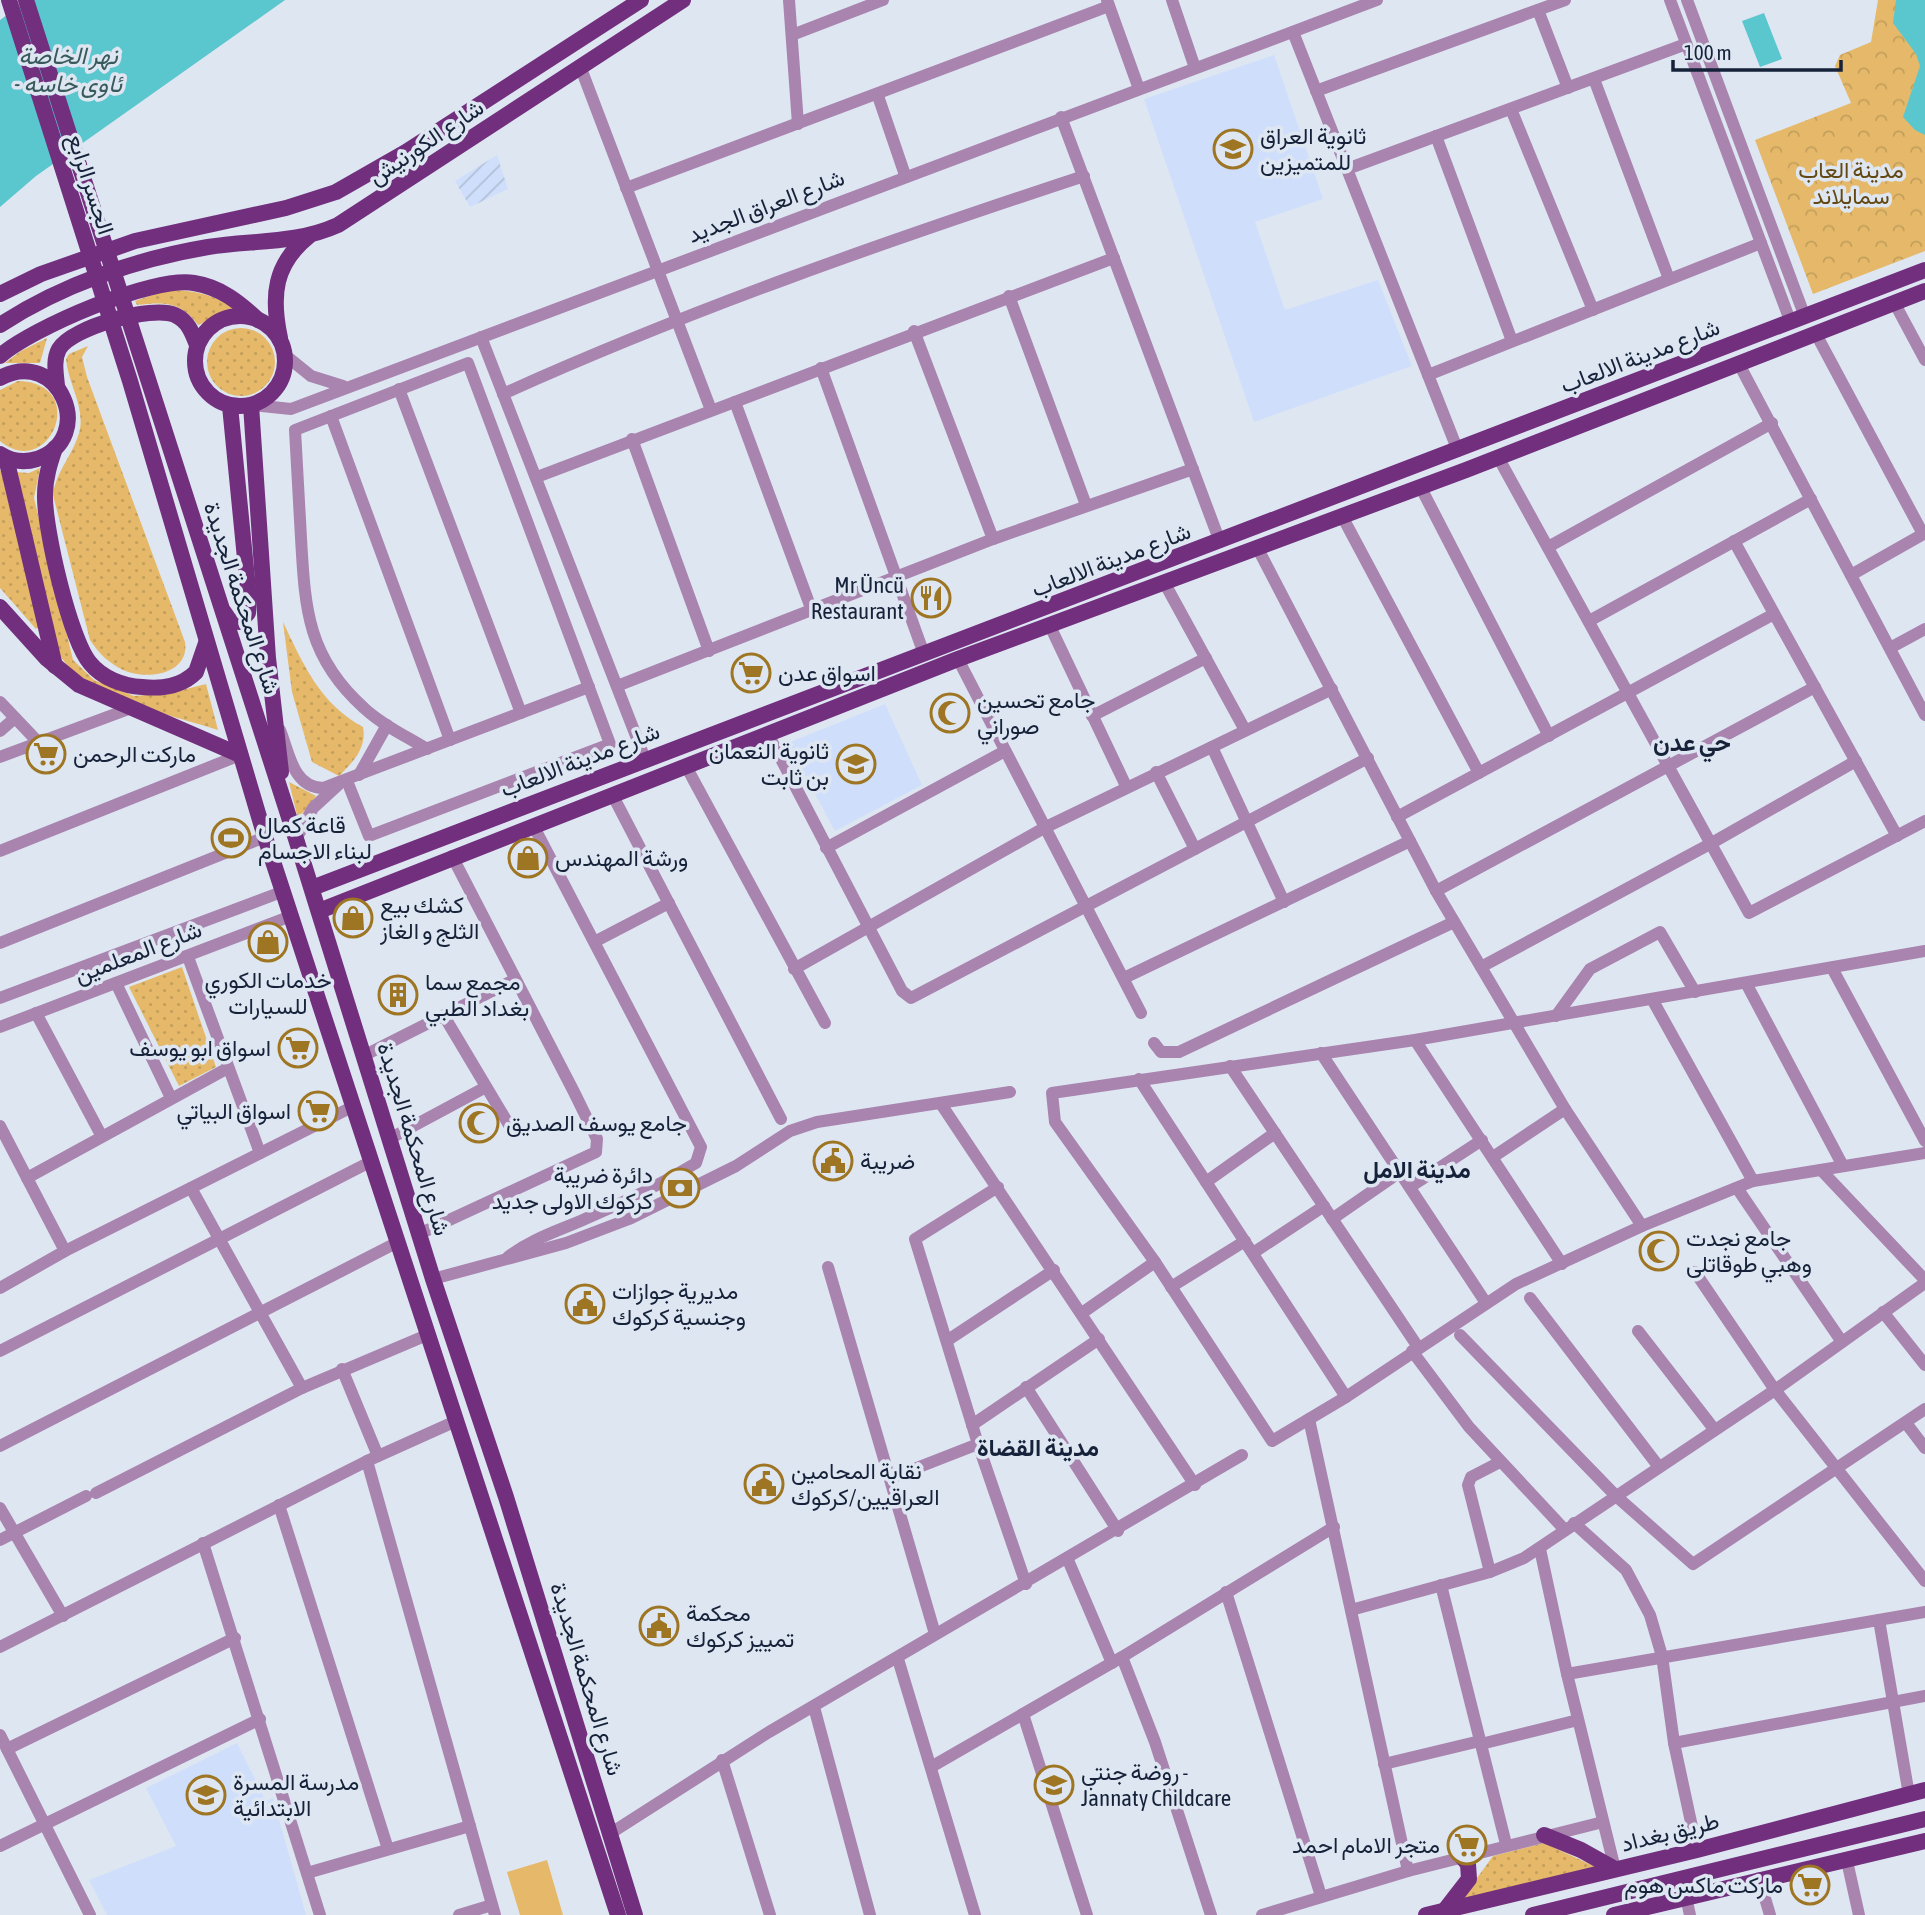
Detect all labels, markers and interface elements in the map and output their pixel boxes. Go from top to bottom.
scale bar [1673,28,1841,72]
text: 100 m [1684,40,1732,64]
water label: نهر الخاصة - ئاوی خاسە [14,42,124,99]
street label: شارع الكورنيش [364,94,490,192]
place label: ثانوية العراق للمتميزين [1260,123,1366,177]
school or university icon: ثانوية العراق للمتميزين [1212,128,1254,170]
street label: الجسر الرابع [60,130,119,239]
park label: مدينة العاب سمايلاند [1798,157,1904,209]
street label: شارع العراق الجديد [684,164,849,251]
street label: شارع مدينة الالعاب [1557,314,1724,401]
street label: شارع المحكمة الجديدة [196,499,285,698]
street label: شارع مدينة الالعاب [1028,518,1195,605]
place label: Mr Üncü Restaurant [811,572,904,624]
restaurant icon: Mr Üncü Restaurant [910,577,952,619]
supermarket icon: اسواق عدن [730,652,772,694]
place label: اسواق عدن [778,660,876,688]
place label: جامع تحسين صوراني [977,687,1096,745]
mosque icon: جامع تحسين صوراني [929,692,971,734]
street label: شارع مدينة الالعاب [497,718,664,805]
district label: حي عدن [1653,729,1731,763]
supermarket icon: ماركت الرحمن [25,733,67,775]
place label: ثانوية النعمان بن ثابت [709,738,829,791]
place label: ماركت الرحمن [73,741,196,769]
school or university icon: ثانوية النعمان بن ثابت [835,743,877,785]
place label: قاعة كمال لبناء الاجسام [258,812,372,866]
sports icon: قاعة كمال لبناء الاجسام [210,817,252,859]
shop icon: ورشة المهندس [507,837,549,879]
place label: ورشة المهندس [555,845,688,873]
place label: كشك بيع الثلج و الغاز [379,892,479,947]
shop icon: كشك بيع الثلج و الغاز [332,897,374,939]
street label: شارع المعلمين [71,916,206,991]
shop icon: خدمات الكوري للسيارات [247,921,289,963]
place label: خدمات الكوري للسيارات [204,967,332,1021]
place label: مجمع سما بغداد الطبي [425,969,529,1027]
building icon: مجمع سما بغداد الطبي [377,974,419,1016]
supermarket icon: اسواق ابو يوسف [277,1027,319,1069]
place label: اسواق ابو يوسف [129,1035,271,1063]
street label: شارع المحكمة الجديدة [369,1039,456,1239]
supermarket icon: اسواق البياتي [297,1090,339,1132]
place label: اسواق البياتي [177,1098,291,1130]
mosque icon: جامع يوسف الصديق [458,1102,500,1144]
place label: جامع يوسف الصديق [506,1110,687,1139]
public building icon: ضريبة [812,1140,854,1182]
place label: ضريبة [860,1148,915,1176]
district label: مدينة الامل [1363,1156,1471,1184]
place label: دائرة ضريبة كركوك الاولی جدید [492,1162,653,1216]
bank icon: دائرة ضريبة كركوك الاولی جدید [659,1167,701,1209]
place label: جامع نجدت وهبي طوقاتلى [1686,1225,1812,1283]
mosque icon: جامع نجدت وهبي طوقاتلى [1638,1230,1680,1272]
place label: مديرية جوازات وجنسية كركوك [612,1278,746,1332]
public building icon: مديرية جوازات وجنسية كركوك [564,1283,606,1325]
district label: مدينة القضاة [977,1434,1099,1462]
place label: نقابة المحامين العراقيين/كركوك [791,1458,940,1512]
public building icon: نقابة المحامين العراقيين/كركوك [743,1463,785,1505]
street label: شارع المحكمة الجديدة [542,1579,629,1779]
place label: محكمة تمييز كركوك [686,1600,794,1654]
public building icon: محكمة تمييز كركوك [638,1605,680,1647]
place label: روضة جنتي - Jannaty Childcare [1081,1759,1231,1811]
school or university icon: روضة جنتي - Jannaty Childcare [1033,1764,1075,1806]
place label: مدرسة المسرة الابتدائية [233,1769,359,1821]
school or university icon: مدرسة المسرة الابتدائية [185,1774,227,1816]
street label: طريق بغداد [1618,1807,1722,1859]
supermarket icon: متجر الامام احمد [1446,1824,1488,1866]
place label: متجر الامام احمد [1292,1832,1440,1860]
supermarket icon: ماركت ماكس هوم [1789,1864,1831,1906]
place label: ماركت ماكس هوم [1624,1872,1783,1900]

